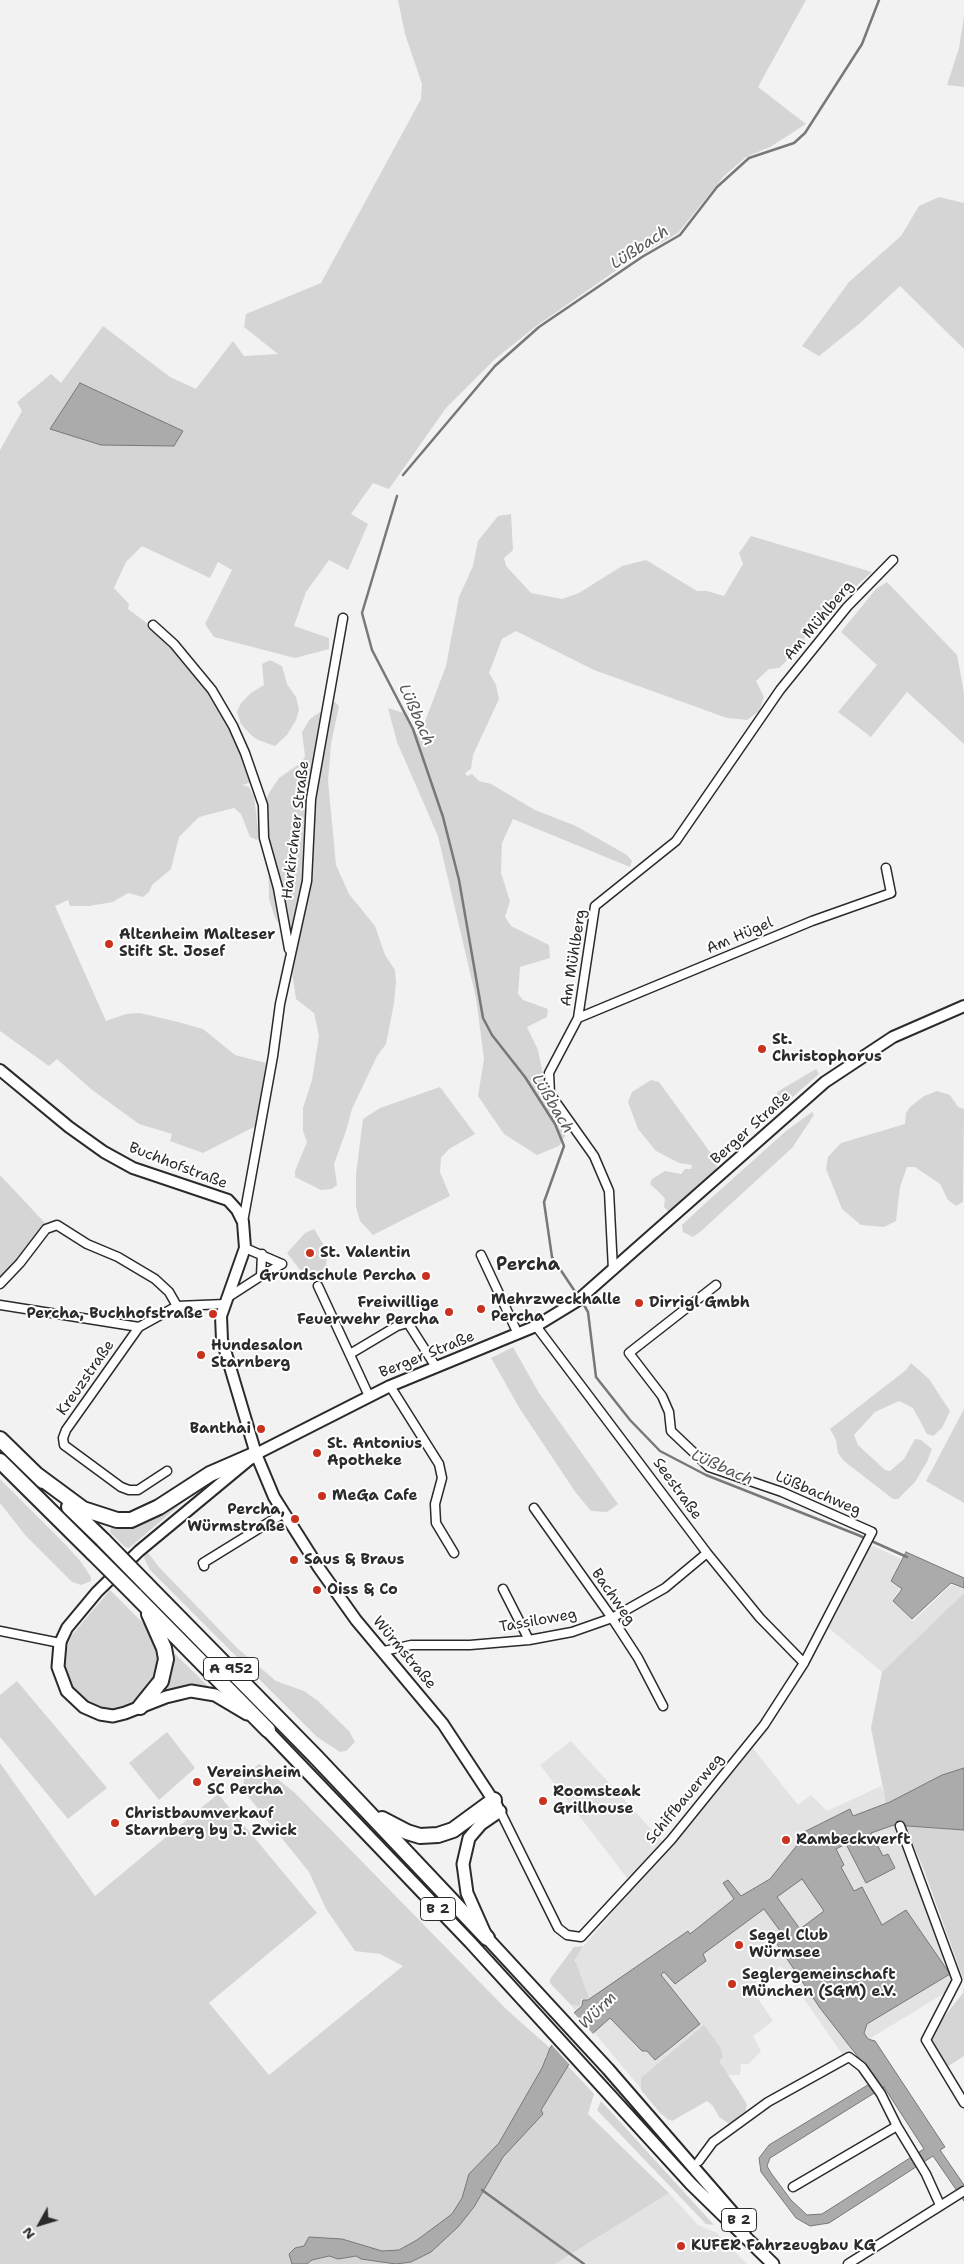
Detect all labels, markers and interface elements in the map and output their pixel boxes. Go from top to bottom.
water label: Lüßbach [607,222,673,274]
street label: Am Mühlberg [781,578,857,664]
water label: Lüßbach [394,681,438,749]
street label: Harkirchner Straße [279,760,313,900]
street label: Am Mühlberg [557,908,591,1008]
street label: Am Hügel [704,914,776,958]
place label: Altenheim Malteser Stift St. Josef [119,926,275,961]
marker: Altenheim Malteser Stift St. Josef [103,938,115,950]
place label: St. Christophorus [772,1031,882,1066]
marker: St. Christophorus [756,1043,768,1055]
water label: Lüßbach [527,1071,577,1137]
street label: Berger Straße [707,1087,795,1169]
street label: Buchhofstraße [126,1139,230,1193]
place label: St. Valentin [320,1244,410,1262]
marker: St. Valentin [304,1247,316,1259]
district label: Percha [496,1254,560,1276]
place label: Grundschule Percha [259,1267,416,1285]
marker: Grundschule Percha [420,1270,432,1282]
place label: Mehrzweckhalle Percha [491,1291,621,1326]
place label: Freiwillige Feuerwehr Percha [297,1294,439,1329]
place label: Dirrigl Gmbh [649,1294,750,1312]
marker: Dirrigl Gmbh [633,1297,645,1309]
marker: Mehrzweckhalle Percha [475,1303,487,1315]
place label: Percha, Buchhofstraße [26,1305,203,1323]
marker: Freiwillige Feuerwehr Percha [443,1306,455,1318]
marker: Percha, Buchhofstraße [207,1308,219,1320]
street label: Berger Straße [377,1328,477,1382]
street label: Kreuzstraße [53,1337,119,1419]
place label: Hundesalon Starnberg [211,1337,303,1372]
marker: Hundesalon Starnberg [195,1349,207,1361]
place label: Banthai [190,1420,251,1438]
marker: Banthai [255,1423,267,1435]
place label: St. Antonius Apotheke [327,1435,422,1470]
water label: Lüßbach [688,1446,756,1490]
marker: St. Antonius Apotheke [311,1447,323,1459]
street label: Seestraße [649,1455,705,1523]
street label: Lüßbachweg [773,1468,863,1520]
place label: MeGa Cafe [332,1487,418,1505]
marker: MeGa Cafe [316,1490,328,1502]
place label: Percha, Würmstraße [187,1501,285,1536]
marker: Percha, Würmstraße [289,1513,301,1525]
place label: Saus & Braus [304,1551,404,1569]
marker: Saus & Braus [288,1554,300,1566]
street label: Bachweg [587,1565,639,1629]
place label: Oiss & Co [327,1581,398,1599]
marker: Oiss & Co [311,1584,323,1596]
street label: Tassiloweg [498,1605,578,1637]
street label: Würmstraße [368,1613,440,1693]
road number: A 952 [204,1658,258,1680]
street label: Schiffbauerweg [642,1750,728,1848]
place label: Vereinsheim SC Percha [207,1764,301,1799]
marker: Vereinsheim SC Percha [191,1776,203,1788]
place label: Roomsteak Grillhouse [553,1783,641,1818]
marker: Roomsteak Grillhouse [537,1795,549,1807]
place label: Christbaumverkauf Starnberg by J. Zwick [125,1805,297,1840]
marker: Christbaumverkauf Starnberg by J. Zwick [109,1817,121,1829]
place label: Rambeckwerft [796,1831,910,1849]
marker: Rambeckwerft [780,1834,792,1846]
road number: B 2 [420,1898,456,1920]
place label: Segel Club Würmsee [749,1927,828,1962]
marker: Segel Club Würmsee [733,1939,745,1951]
place label: Seglergemeinschaft München (SGM) e.V. [742,1966,896,2001]
marker: Seglergemeinschaft München (SGM) e.V. [726,1978,738,1990]
water label: Würm [575,1988,621,2034]
north arrow [15,2199,65,2249]
road number: B 2 [722,2208,756,2232]
text: N [18,2223,39,2243]
place label: KUFER Fahrzeugbau KG [691,2237,876,2255]
marker: KUFER Fahrzeugbau KG [675,2240,687,2252]

